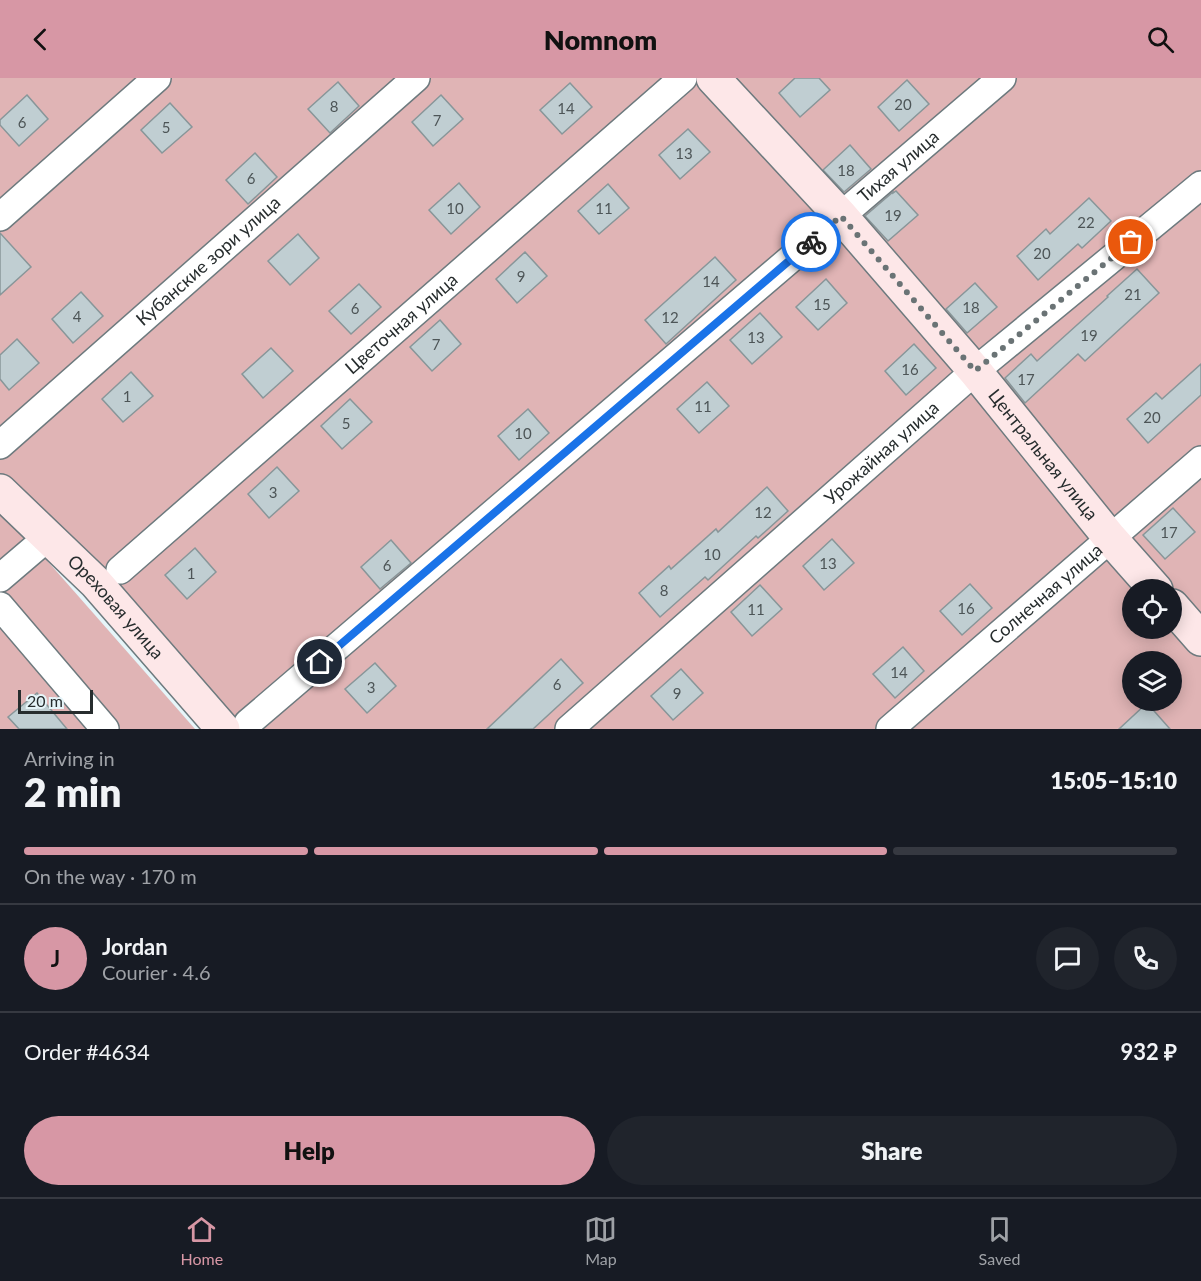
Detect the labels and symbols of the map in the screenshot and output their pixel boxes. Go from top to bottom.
house number: 20 [894,95,912,113]
house number: 8 [330,97,338,115]
house number: 14 [557,99,575,117]
house number: 7 [433,111,442,129]
house number: 6 [18,113,27,131]
house number: 5 [162,118,170,136]
street label: Тихая улица [853,125,943,207]
house number: 13 [675,144,693,162]
house number: 18 [837,161,855,179]
house number: 6 [247,169,256,187]
street label: Кубанские зори улица [131,191,284,330]
house number: 10 [446,199,464,217]
house number: 11 [595,199,613,217]
house number: 19 [884,206,902,224]
courier [781,212,841,272]
house number: 22 [1077,213,1095,231]
pin [1105,216,1156,267]
house number: 20 [1033,244,1051,262]
house number: 9 [517,267,525,285]
street label: Цветочная улица [340,268,462,378]
house number: 14 [702,272,720,290]
house number: 21 [1124,285,1142,303]
house number: 15 [813,295,831,313]
house number: 18 [962,298,980,316]
house number: 6 [351,299,360,317]
house number: 4 [73,307,82,325]
house number: 12 [661,308,679,326]
house number: 19 [1080,326,1098,344]
house number: 13 [747,328,765,346]
house number: 7 [432,335,441,353]
house number: 16 [901,360,919,378]
house number: 17 [1017,370,1035,388]
street label: Центральная улица [984,384,1103,524]
house number: 1 [123,387,131,405]
street label: Урожайная улица [819,396,943,509]
house number: 11 [694,397,712,415]
house number: 20 [1143,408,1161,426]
house number: 5 [342,414,350,432]
house number: 10 [514,424,532,442]
house number: 3 [269,483,277,501]
house number: 12 [754,503,772,521]
house number: 17 [1160,523,1178,541]
street label: Солнечная улица [984,538,1106,649]
house number: 10 [703,545,721,563]
street label: Ореховая улица [63,550,169,663]
house number: 13 [819,554,837,572]
house number: 6 [383,556,392,574]
house number: 1 [187,564,195,582]
house number: 8 [660,581,668,599]
house number: 16 [957,599,975,617]
house number: 11 [747,600,765,618]
pin [294,636,345,687]
house number: 14 [890,663,908,681]
house number: 6 [553,675,562,693]
house number: 3 [367,678,375,696]
house number: 9 [673,684,681,702]
scale bar [18,687,93,714]

